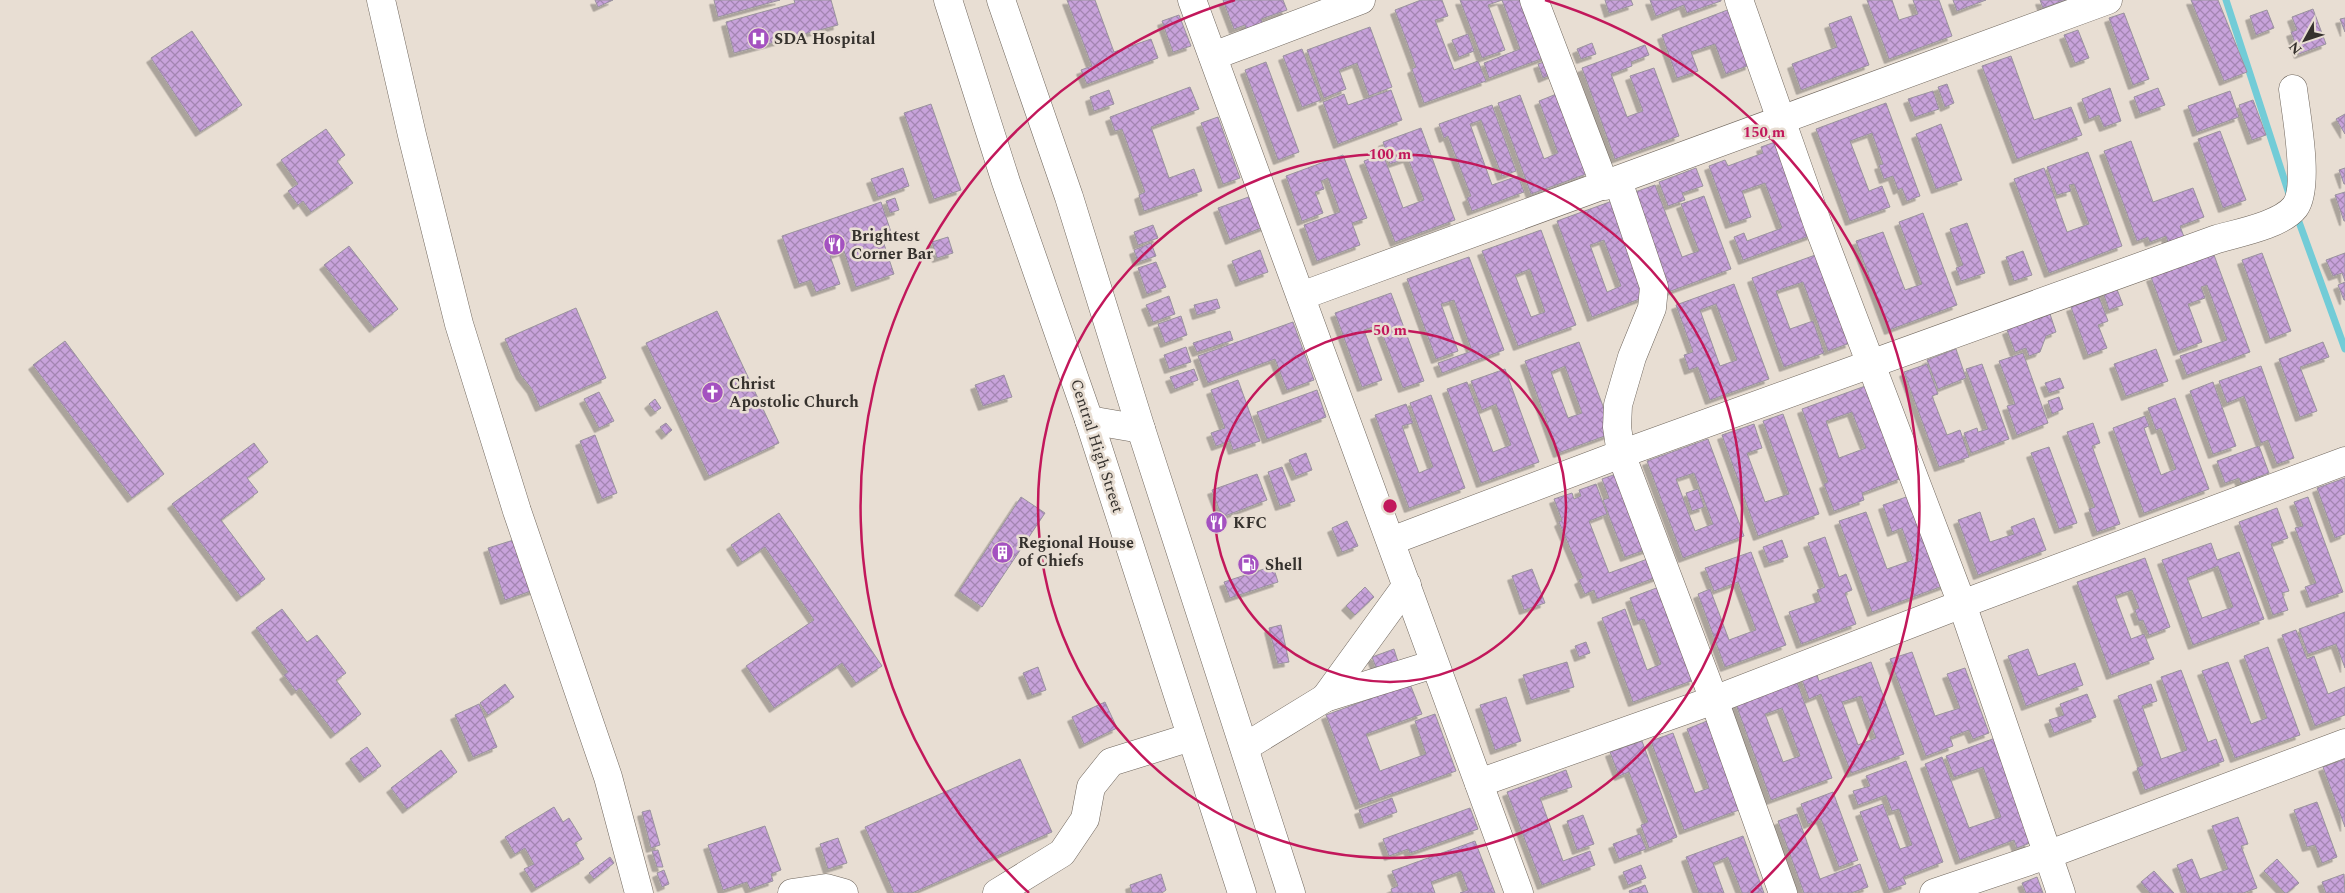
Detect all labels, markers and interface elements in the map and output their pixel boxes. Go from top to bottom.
north arrow [2280,15,2330,65]
hospital icon: SDA Hospital [746,27,770,51]
place label: SDA Hospital [774,27,875,51]
text: N [2284,37,2307,59]
text: 150 m [1743,121,1786,144]
text: 100 m [1369,143,1412,166]
place label: Brightest Corner Bar [851,224,933,266]
restaurant icon: Brightest Corner Bar [823,233,847,257]
text: 50 m [1373,319,1408,342]
place label: Christ Apostolic Church [729,372,859,414]
street label: Central High Street [1064,376,1130,516]
church icon: Christ Apostolic Church [701,381,725,405]
centre of rings [1381,497,1399,515]
restaurant icon: KFC [1205,511,1229,535]
place label: KFC [1233,511,1267,535]
place label: Regional House of Chiefs [1018,531,1134,573]
building icon: Regional House of Chiefs [990,540,1014,564]
fuel station icon: Shell [1237,553,1261,577]
place label: Shell [1265,553,1302,577]

